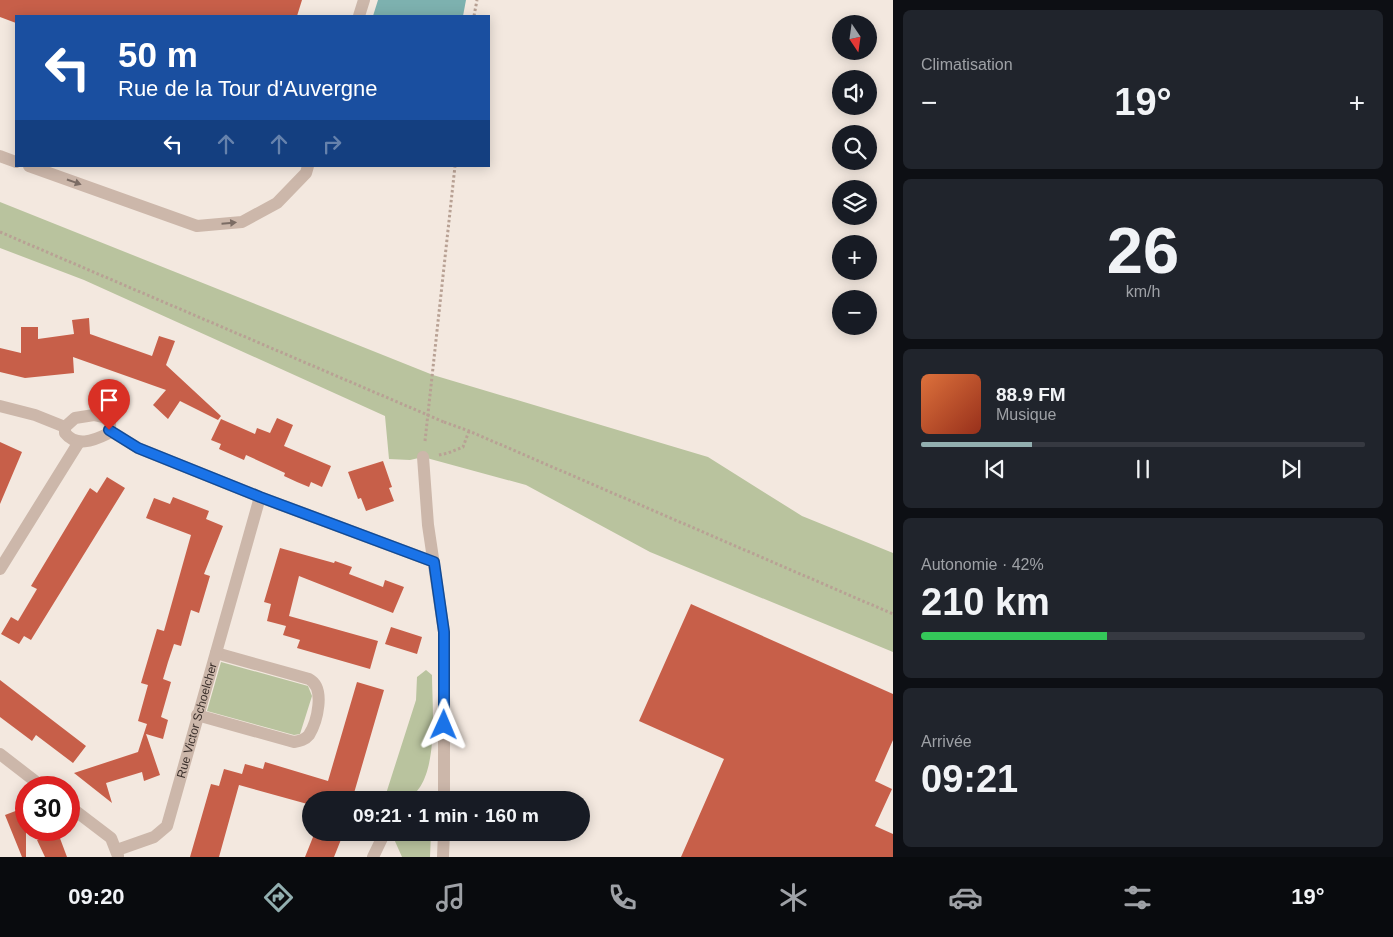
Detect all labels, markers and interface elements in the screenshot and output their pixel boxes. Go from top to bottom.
north arrow [832,15,878,60]
map controls [832,15,877,335]
icon: left [35,35,100,100]
text: 50 m [118,35,198,74]
text: Climatisation [921,56,1013,73]
button: sound [832,70,877,115]
text: Rue de la Tour d'Auvergne [118,76,377,101]
text: 19° [1114,81,1172,123]
text: − [921,87,937,118]
text: + [1349,87,1365,118]
button: search [832,125,877,170]
icon: left [159,130,187,158]
icon: ahead [212,130,240,158]
icon: ahead [265,130,293,158]
icon: right [318,130,346,158]
one-way arrow [67,179,82,187]
button: layers [832,180,877,225]
text: 26 [1107,214,1179,287]
one-way arrow [222,219,238,227]
button: + [832,235,877,280]
text: km/h [1126,283,1160,300]
button: − [832,290,877,335]
pin [88,379,130,430]
text: 88.9 FM [996,384,1066,405]
icon: arrive [95,386,123,414]
text: Musique [996,406,1056,423]
icon: previous [981,455,1009,483]
icon: pause [1129,455,1157,483]
icon: next [1277,455,1305,483]
text: Autonomie · 42% [921,556,1044,573]
text: 210 km [921,581,1050,623]
street label: Rue Victor Schoelcher [174,661,220,780]
position arrow [417,698,469,750]
text: Arrivée [921,733,972,750]
text: 09:21 [921,758,1018,800]
speed limit sign: 30 [15,776,80,841]
text: 09:21 · 1 min · 160 m [353,805,539,826]
icon: directions [261,880,296,915]
icon: music [433,880,468,915]
icon: phone [605,880,640,915]
icon: climate [776,880,811,915]
icon: car [948,880,983,915]
icon: filters [1120,880,1155,915]
text: 09:20 [68,884,125,909]
text: 19° [1291,884,1325,909]

